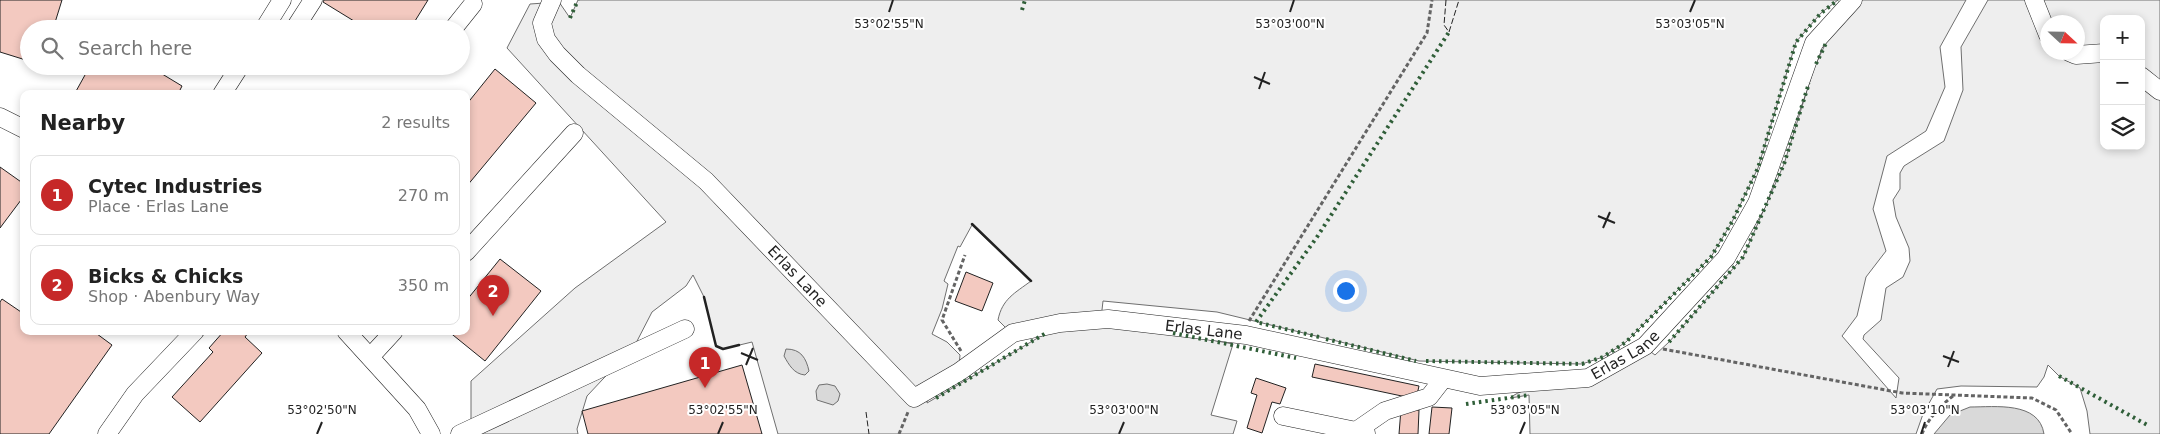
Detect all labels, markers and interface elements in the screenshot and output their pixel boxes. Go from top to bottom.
north arrow [2040,15,2085,60]
map controls [2100,15,2145,150]
button: + [2100,15,2145,60]
text: 53°02'55"N [854,17,924,31]
text: 53°03'00"N [1255,17,1325,31]
text: 53°03'05"N [1655,17,1725,31]
search box [20,20,470,75]
icon: search [38,34,66,62]
text: Search here [78,37,192,59]
button: − [2100,60,2145,105]
button: layers [2100,105,2145,150]
text: Nearby [40,111,125,135]
text: 2 results [381,113,450,132]
text: Cytec Industries [88,175,262,197]
text: 1 [51,186,63,205]
text: 270 m [398,186,449,205]
text: Place · Erlas Lane [88,197,229,216]
street label: Erlas Lane [764,242,831,311]
text: Bicks & Chicks [88,265,243,287]
pin: 2 [477,275,509,316]
text: 2 [51,276,63,295]
text: 350 m [398,276,449,295]
your location [1333,278,1359,304]
text: Shop · Abenbury Way [88,287,260,306]
street label: Erlas Lane [1164,317,1244,344]
street label: Erlas Lane [1588,327,1663,383]
pin: 1 [689,347,721,388]
text: 53°02'50"N [287,403,357,417]
text: 53°02'55"N [688,403,758,417]
text: 53°03'00"N [1089,403,1159,417]
text: 53°03'05"N [1490,403,1560,417]
text: 53°03'10"N [1890,403,1960,417]

